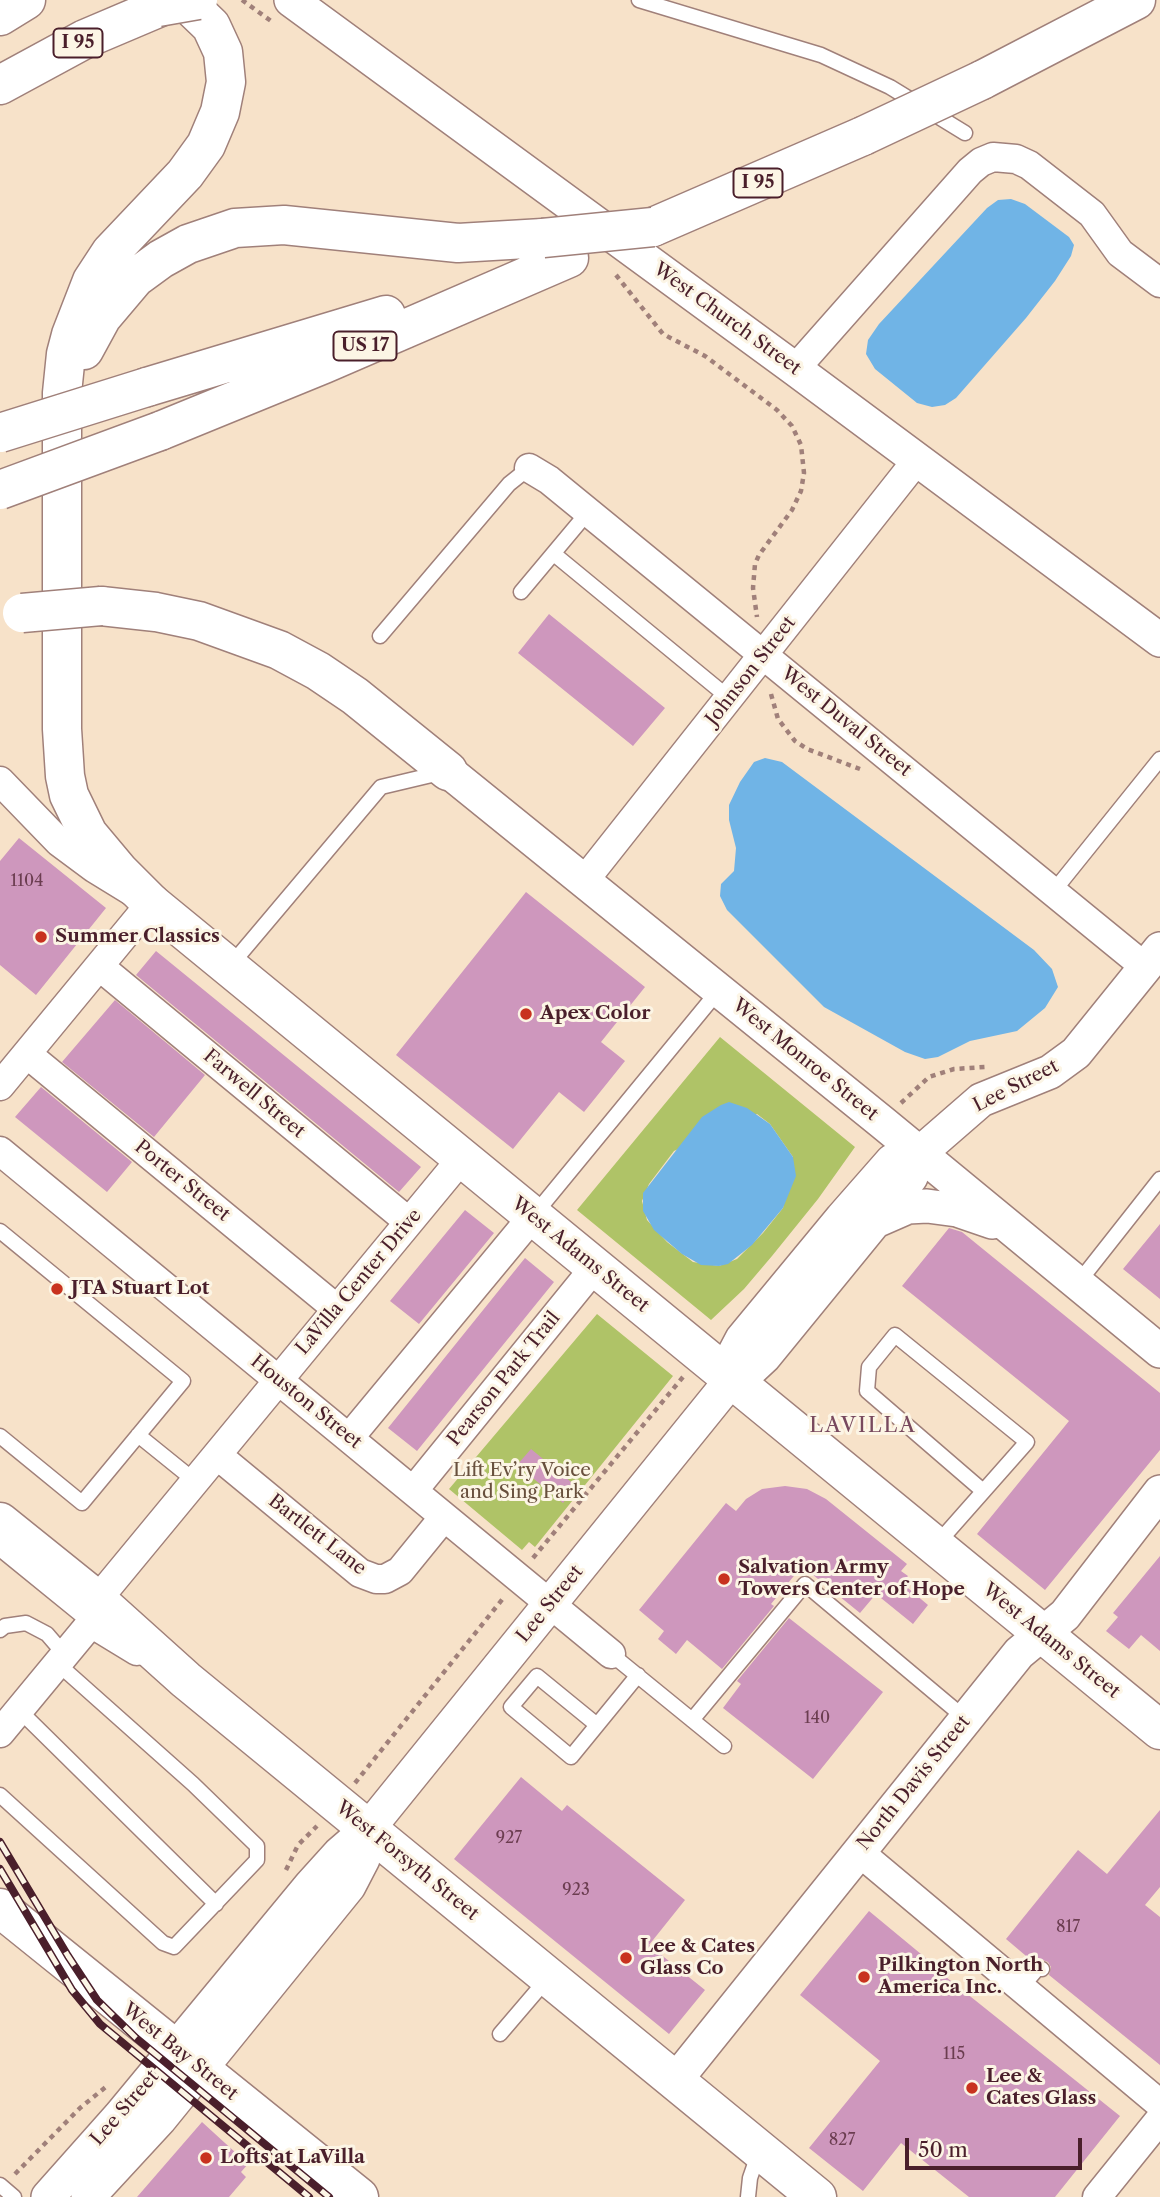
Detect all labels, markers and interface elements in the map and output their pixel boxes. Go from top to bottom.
road number: I 95 [54,28,102,58]
road number: I 95 [734,168,782,198]
street label: West Church Street [649,258,805,380]
road number: US 17 [334,332,396,360]
street label: Johnson Street [701,612,801,730]
street label: West Duval Street [776,662,916,782]
house number: 1104 [11,871,43,891]
place label: Summer Classics [55,926,220,948]
marker: Summer Classics [33,929,49,945]
street label: West Monroe Street [727,994,883,1126]
place label: Apex Color [540,1003,651,1025]
marker: Apex Color [518,1006,534,1022]
street label: Farwell Street [199,1045,309,1143]
street label: Lee Street [970,1055,1062,1117]
street label: Porter Street [130,1136,234,1226]
street label: West Adams Street [507,1193,653,1317]
street label: LaVilla Center Drive [291,1204,427,1360]
place label: JTA Stuart Lot [71,1278,209,1300]
marker: JTA Stuart Lot [49,1281,65,1297]
street label: Pearson Park Trail [443,1307,565,1451]
street label: Houston Street [246,1350,366,1454]
district label: LAVILLA [810,1413,916,1439]
park label: Lift Ev’ry Voice and Sing Park [453,1460,591,1504]
street label: Bartlett Lane [264,1490,370,1580]
place label: Salvation Army Towers Center of Hope [738,1557,965,1601]
street label: Lee Street [512,1561,588,1647]
marker: Salvation Army Towers Center of Hope [716,1571,732,1587]
street label: West Adams Street [978,1579,1124,1703]
house number: 140 [804,1708,830,1728]
street label: North Davis Street [853,1711,975,1855]
street label: West Forsyth Street [331,1796,483,1926]
house number: 927 [496,1828,522,1848]
house number: 923 [562,1880,590,1900]
house number: 817 [1056,1917,1080,1937]
place label: Lee & Cates Glass Co [640,1936,755,1980]
marker: Lee & Cates Glass Co [618,1950,634,1966]
place label: Pilkington North America Inc. [878,1955,1043,1999]
marker: Pilkington North America Inc. [856,1969,872,1985]
street label: West Bay Street [118,1998,242,2106]
house number: 115 [943,2044,965,2064]
street label: Lee Street [86,2066,164,2150]
place label: Lee & Cates Glass [986,2066,1096,2110]
marker: Lee & Cates Glass [964,2080,980,2096]
scale bar [908,2124,1085,2168]
house number: 827 [829,2130,855,2150]
text: 50 m [918,2137,968,2162]
place label: Lofts at LaVilla [220,2147,365,2169]
marker: Lofts at LaVilla [198,2150,214,2166]

